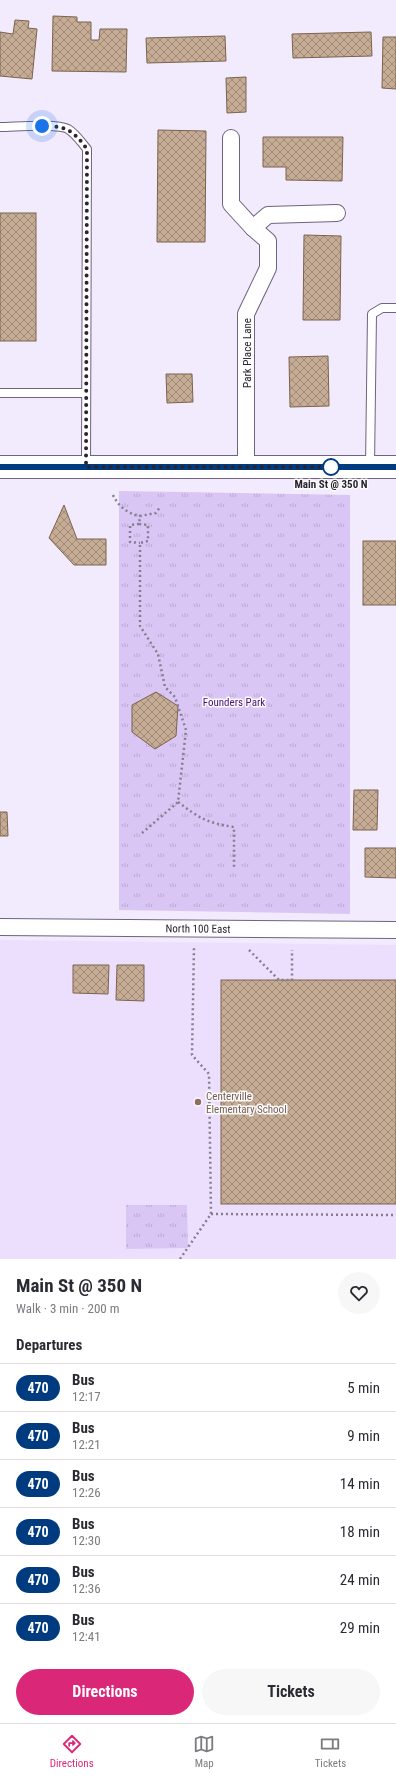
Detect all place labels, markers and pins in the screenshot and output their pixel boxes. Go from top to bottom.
marker: Main St @ 350 N [322,458,340,476]
place label: Main St @ 350 N [295,478,368,491]
place label: Centerville Elementary School [206,1090,287,1116]
marker: Centerville Elementary School [193,1097,203,1107]

